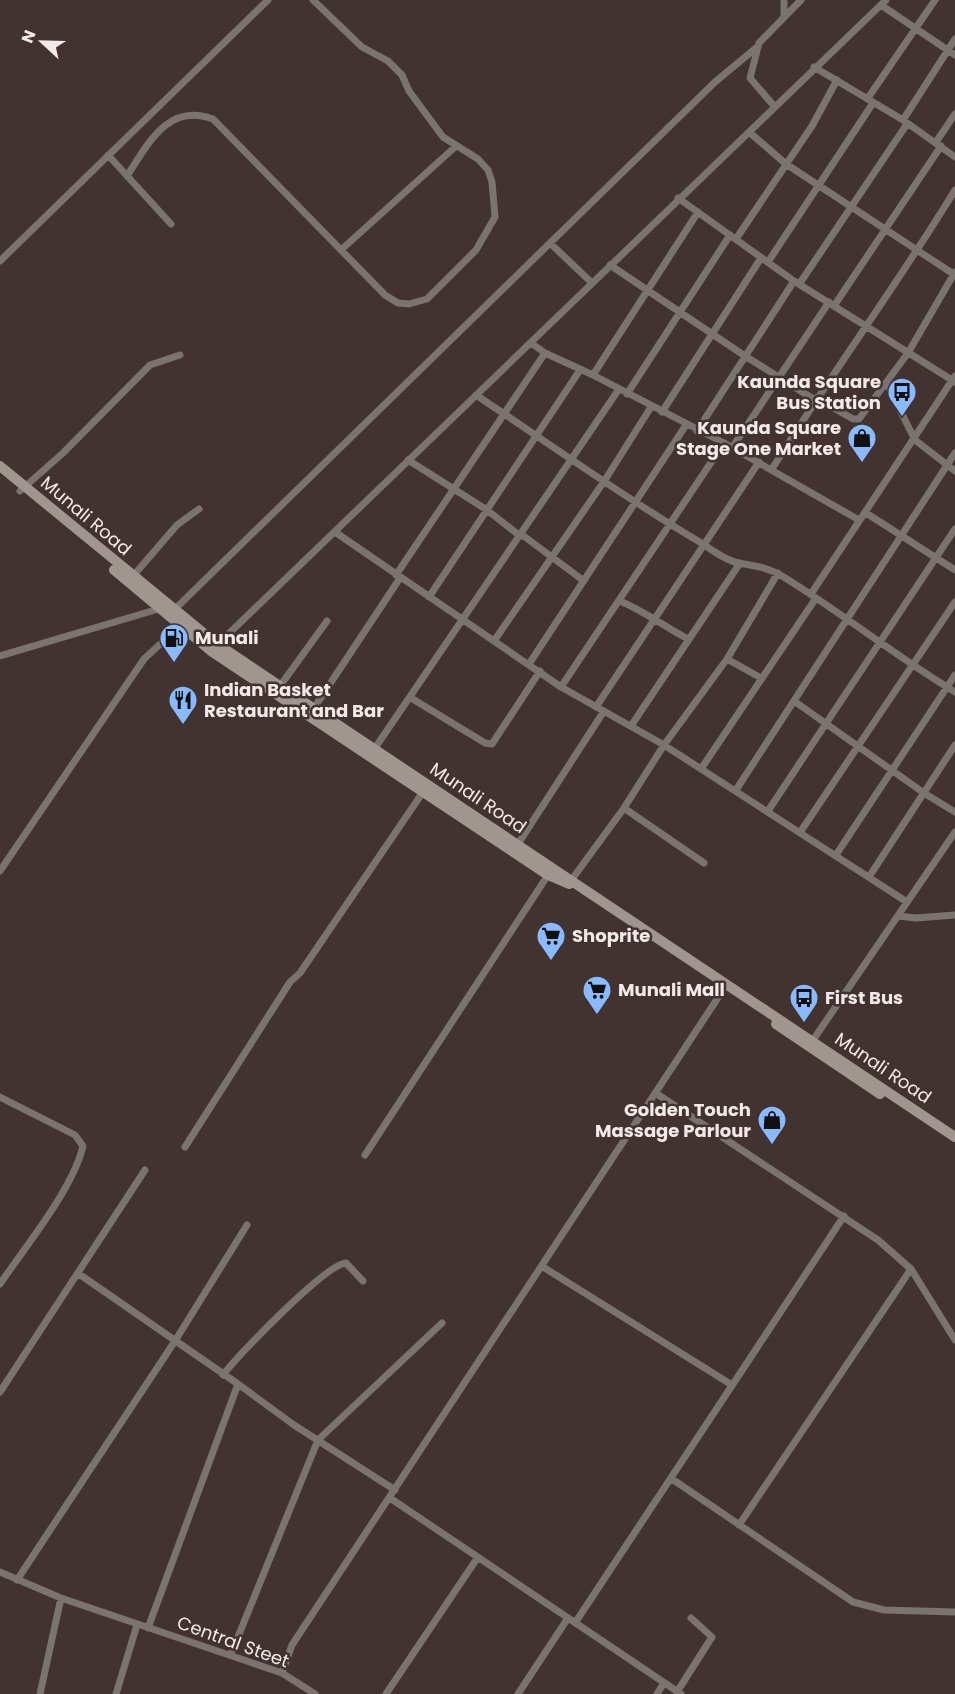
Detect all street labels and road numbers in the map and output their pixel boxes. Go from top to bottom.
street label: Munali Road [36,470,137,561]
street label: Munali Road [425,756,531,839]
street label: Munali Road [830,1026,936,1109]
street label: Central Steet [174,1610,293,1673]

